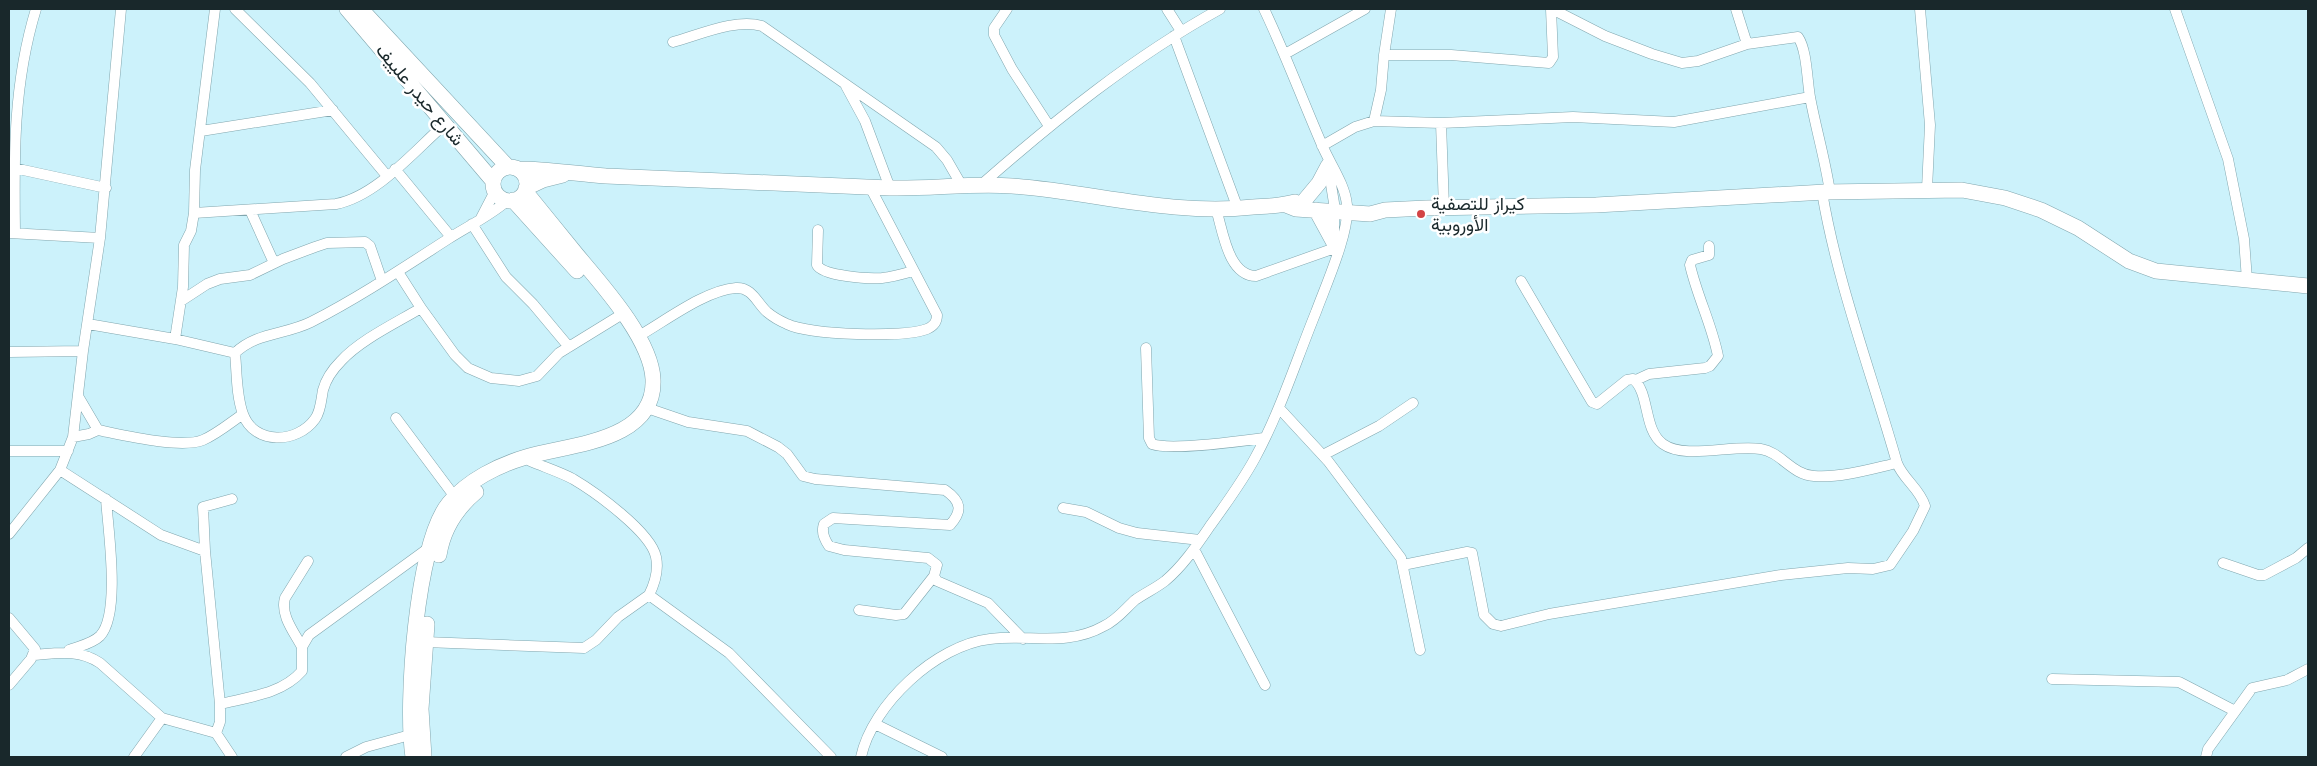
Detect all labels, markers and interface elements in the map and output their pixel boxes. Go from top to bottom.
street label: شارع حيدر علييف [370,40,468,151]
place label: كيراز للتصفية الأوروبية [1431,194,1525,236]
marker: كيراز للتصفية الأوروبية [1415,208,1427,220]

